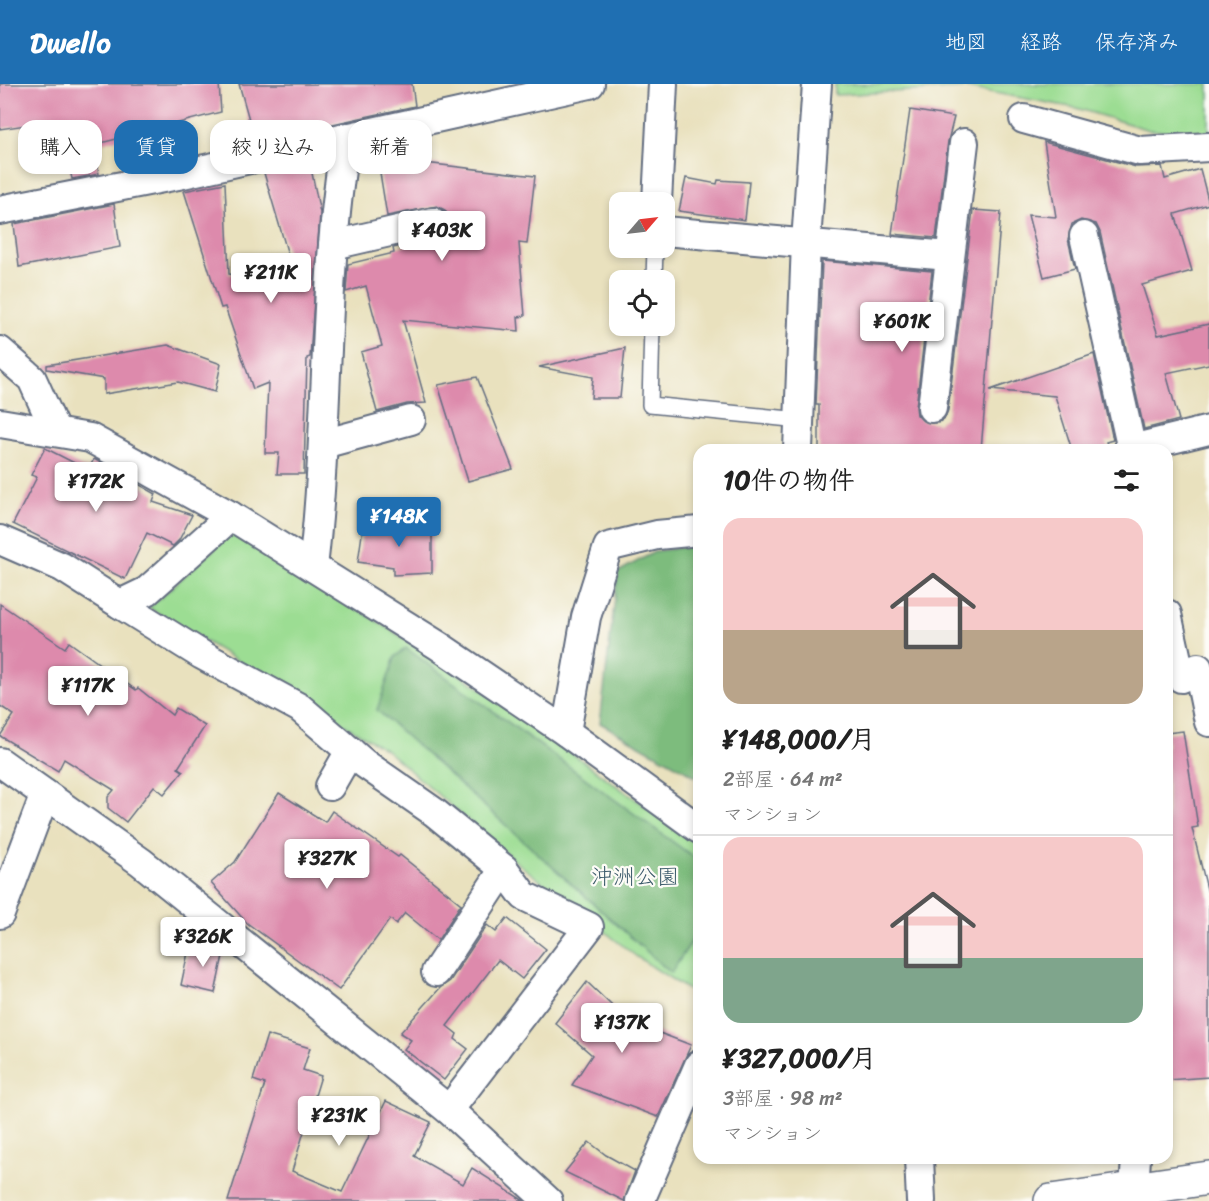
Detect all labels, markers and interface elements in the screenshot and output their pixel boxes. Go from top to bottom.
text: Dwello [30,18,111,67]
text: 地図 [945,23,987,61]
text: 経路 [1020,23,1062,61]
text: 保存済み [1095,23,1179,61]
chip: 購入 [18,120,102,174]
chip: 賃貸 [114,120,198,174]
chip: 絞り込み [210,120,336,174]
chip: 新着 [348,120,432,174]
north arrow [609,192,675,258]
map controls [609,192,675,336]
pin: ¥403K [400,211,484,262]
text: ¥403K [412,213,472,248]
pin: ¥211K [229,253,313,304]
text: ¥211K [245,255,297,290]
button: locate [609,270,675,336]
pin: ¥601K [860,302,944,353]
text: ¥601K [874,304,930,339]
text: 10件の物件 [723,457,855,503]
pin: ¥172K [54,462,138,513]
text: ¥172K [69,464,123,499]
icon: filters [1110,464,1143,497]
pin: ¥148K [357,497,441,548]
text: ¥148K [371,499,427,534]
icon: home [879,557,987,665]
pin: ¥117K [46,666,130,717]
text: ¥117K [62,668,114,703]
text: ¥148,000/月 [723,716,876,762]
text: 2部屋 · 64 m² [723,762,843,797]
text: マンション [723,797,822,832]
pin: ¥327K [285,839,369,890]
text: ¥327K [298,841,356,876]
park label: 沖洲公園 [591,857,679,896]
icon: home [879,876,987,984]
pin: ¥326K [161,917,245,968]
text: ¥326K [174,919,232,954]
pin: ¥137K [580,1003,664,1054]
text: ¥137K [595,1005,649,1040]
text: ¥327,000/月 [723,1035,877,1081]
text: 3部屋 · 98 m² [723,1081,843,1116]
pin: ¥231K [297,1096,381,1147]
text: ¥231K [312,1098,366,1133]
text: マンション [723,1116,822,1151]

